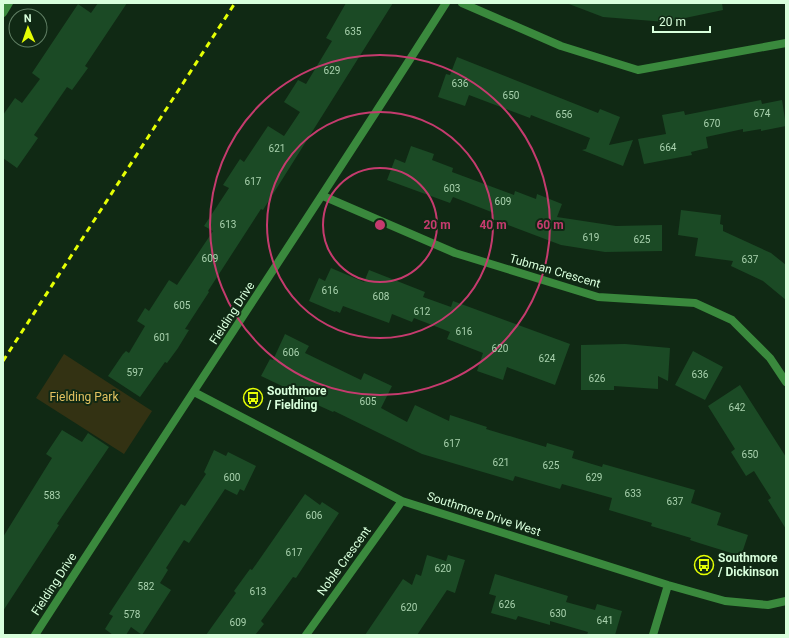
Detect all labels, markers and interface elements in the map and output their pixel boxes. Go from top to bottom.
north arrow [8,8,48,48]
scale bar [653,8,710,34]
text: N [24,12,32,25]
text: 20 m [659,15,686,29]
house number: 635 [345,26,362,37]
house number: 629 [324,65,340,76]
house number: 636 [452,78,469,89]
house number: 650 [503,90,520,101]
house number: 674 [754,108,771,119]
house number: 656 [556,109,573,120]
house number: 670 [704,118,721,129]
house number: 664 [660,142,677,153]
house number: 621 [269,143,285,154]
house number: 617 [245,176,262,187]
house number: 603 [444,183,460,194]
house number: 609 [495,196,511,207]
centre of rings [373,218,387,232]
text: 20 m [423,218,451,232]
text: 40 m [479,218,507,232]
text: 60 m [536,218,564,232]
house number: 613 [220,219,236,230]
house number: 619 [583,232,599,243]
house number: 625 [634,234,651,245]
street label: Tubman Crescent [508,251,602,291]
house number: 609 [202,253,218,264]
house number: 637 [742,254,759,265]
street label: Fielding Drive [207,279,257,347]
house number: 616 [322,285,339,296]
house number: 608 [373,291,390,302]
house number: 605 [174,300,191,311]
house number: 612 [414,306,431,317]
house number: 616 [456,326,473,337]
house number: 601 [154,332,170,343]
house number: 620 [492,343,509,354]
house number: 606 [283,347,300,358]
house number: 624 [539,353,556,364]
house number: 597 [127,367,144,378]
house number: 636 [692,369,709,380]
house number: 626 [589,373,606,384]
place label: Southmore / Fielding [266,384,327,412]
bus stop icon: Southmore / Fielding [242,387,264,409]
park label: Fielding Park [49,390,119,404]
house number: 605 [360,396,377,407]
house number: 642 [729,402,746,413]
house number: 617 [444,438,461,449]
house number: 650 [742,449,759,460]
house number: 621 [493,457,509,468]
house number: 625 [543,460,560,471]
house number: 600 [224,472,241,483]
house number: 629 [586,472,602,483]
house number: 633 [625,488,641,499]
street label: Southmore Drive West [425,489,543,539]
house number: 583 [44,490,60,501]
house number: 637 [667,496,684,507]
house number: 606 [306,510,323,521]
street label: Noble Crescent [314,524,374,598]
house number: 617 [286,547,303,558]
street label: Fielding Drive [29,550,79,618]
place label: Southmore / Dickinson [717,551,779,579]
bus stop icon: Southmore / Dickinson [693,554,715,576]
house number: 620 [435,563,452,574]
house number: 582 [138,581,155,592]
house number: 613 [250,586,266,597]
house number: 626 [499,599,516,610]
house number: 620 [401,602,418,613]
house number: 630 [550,608,567,619]
house number: 578 [124,609,141,620]
house number: 641 [597,615,613,626]
house number: 609 [230,617,246,628]

